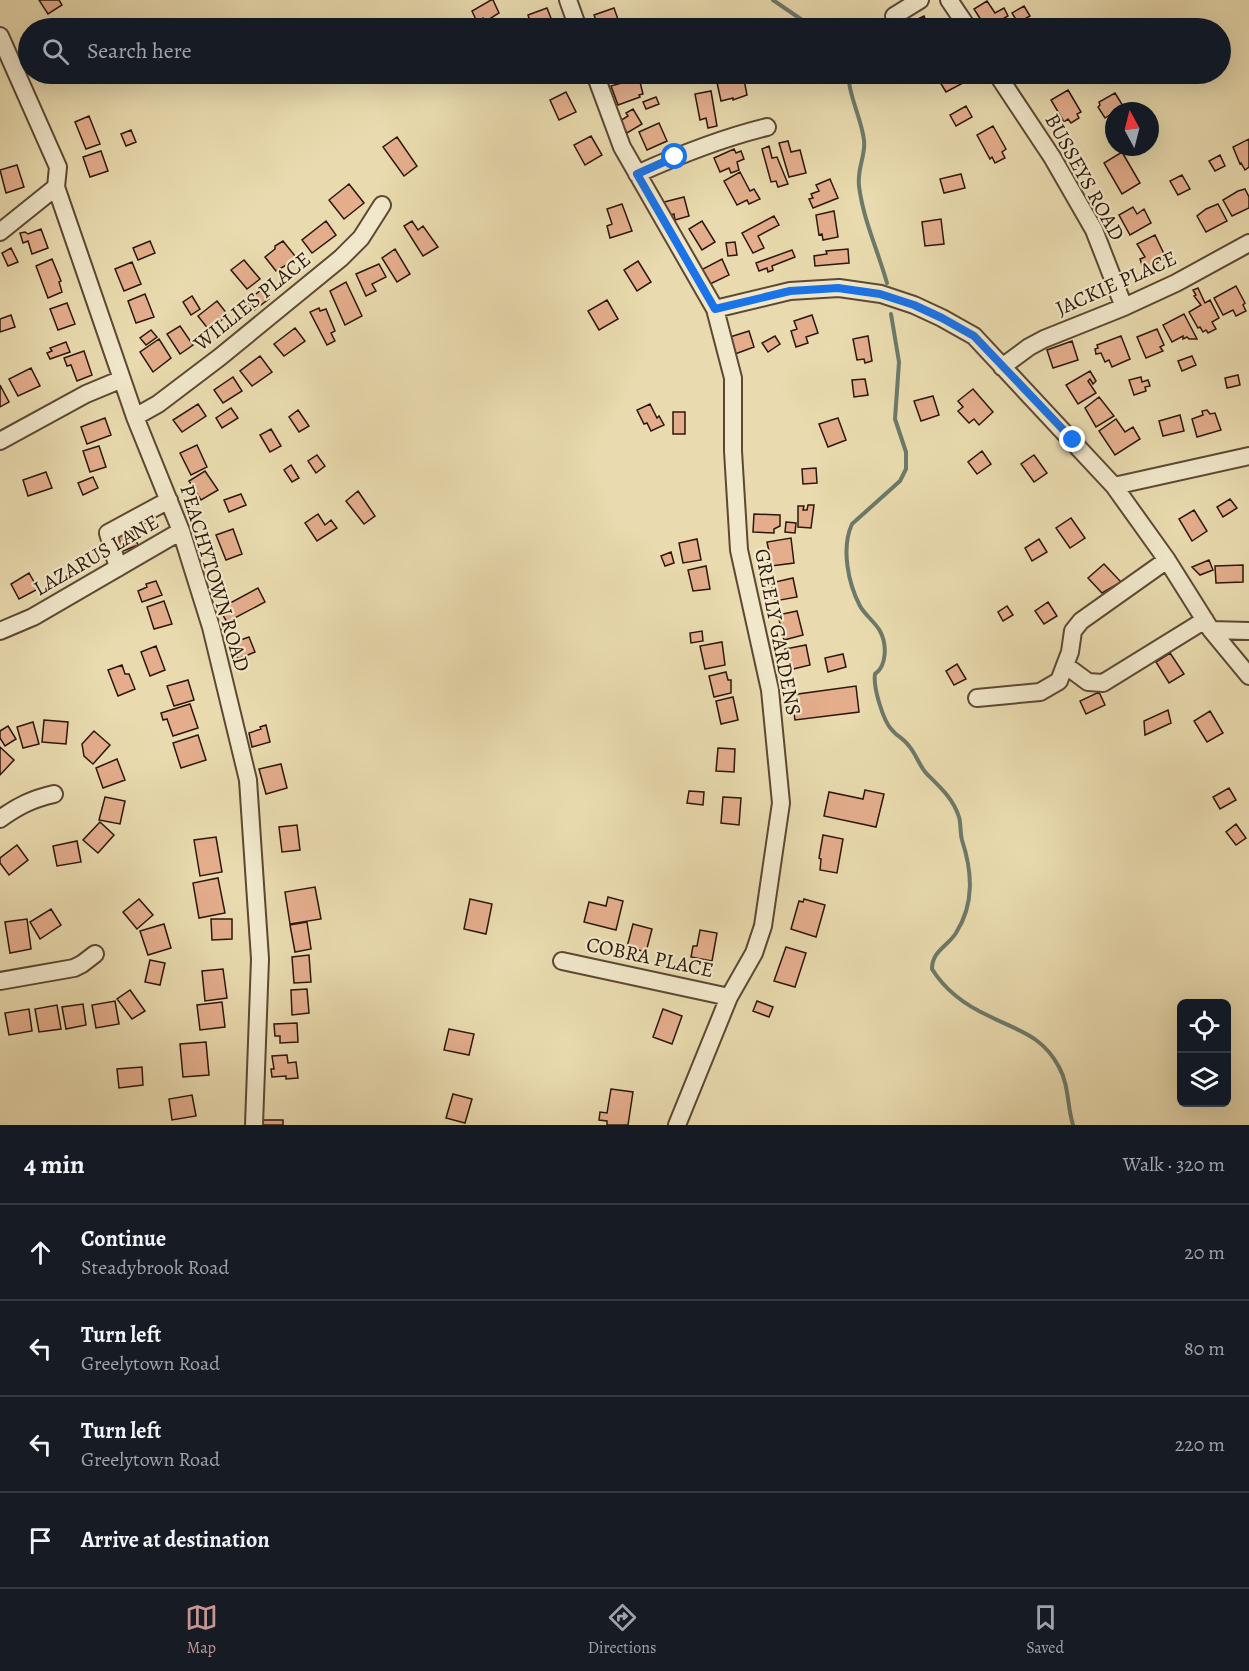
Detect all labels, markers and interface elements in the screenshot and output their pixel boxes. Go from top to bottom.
search box [18,18,1231,84]
icon: search [39,35,72,68]
text: Search here [87,36,192,66]
north arrow [1105,102,1159,156]
street label: BUSSEYS ROAD [1038,108,1132,246]
route start [661,143,687,169]
street label: JACKIE PLACE [1051,244,1181,322]
street label: WILLIES PLACE [187,245,316,358]
route end [1059,426,1085,452]
street label: PEACHYTOWN ROAD [173,481,257,675]
street label: LAZARUS LANE [28,508,164,602]
street label: GREELY GARDENS [748,546,808,718]
street label: COBRA PLACE [584,930,716,984]
map controls [1177,999,1231,1107]
button: locate [1177,999,1231,1053]
button: layers [1177,1053,1231,1107]
text: 4 min [24,1147,85,1182]
text: Walk · 320 m [1123,1151,1225,1178]
text: Continue [81,1224,166,1254]
icon: ahead [24,1236,57,1269]
text: 20 m [1184,1239,1225,1266]
text: Steadybrook Road [81,1254,229,1281]
text: Turn left [81,1320,161,1350]
icon: left [24,1332,57,1365]
text: 80 m [1184,1335,1225,1362]
text: Greelytown Road [81,1350,220,1377]
text: Turn left [81,1416,161,1446]
icon: left [24,1428,57,1461]
text: 220 m [1175,1431,1225,1458]
text: Greelytown Road [81,1446,220,1473]
icon: arrive [24,1524,57,1557]
text: Arrive at destination [81,1525,270,1555]
tab: Map [185,1601,218,1659]
tab: Directions [588,1601,656,1659]
tab: Saved [1026,1601,1064,1659]

